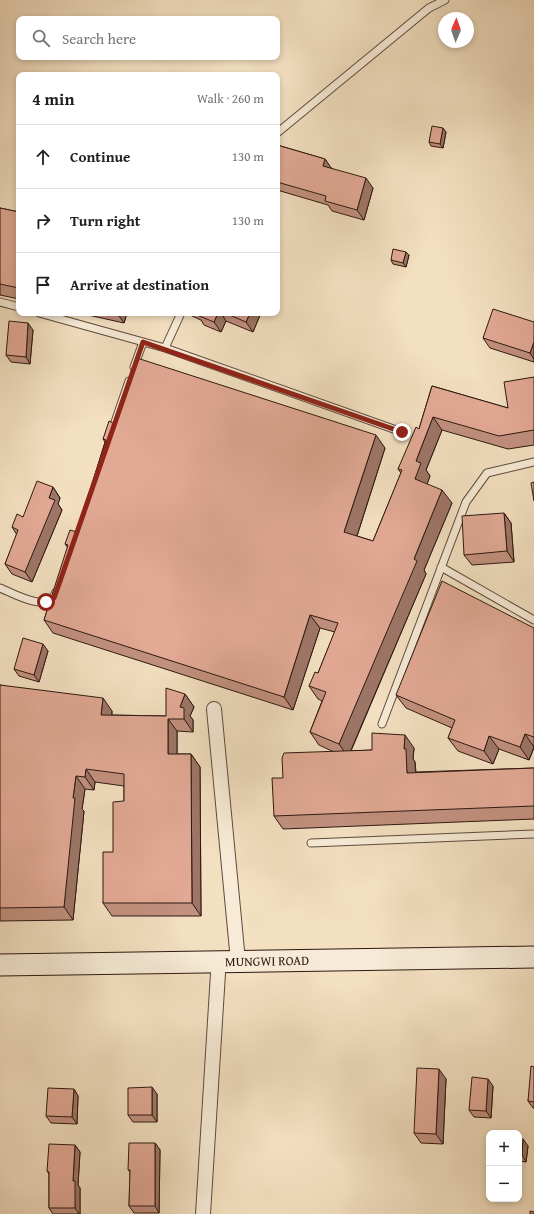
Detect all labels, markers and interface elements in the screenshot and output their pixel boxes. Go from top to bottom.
north arrow [438,12,474,48]
search box [16,16,280,60]
icon: search [30,27,52,49]
text: Search here [62,28,136,49]
text: 4 min [32,86,74,111]
text: Walk · 260 m [197,89,264,108]
icon: ahead [32,146,54,168]
text: Continue [70,146,131,167]
text: 130 m [232,147,264,166]
icon: right [32,210,54,232]
text: Turn right [70,210,141,231]
text: 130 m [232,211,264,230]
icon: arrive [32,274,54,296]
text: Arrive at destination [70,274,209,295]
route end [393,423,411,441]
route start [37,593,55,611]
street label: MUNGWI ROAD [225,951,309,971]
map controls [486,1130,522,1202]
button: + [486,1130,522,1166]
button: − [486,1166,522,1202]

